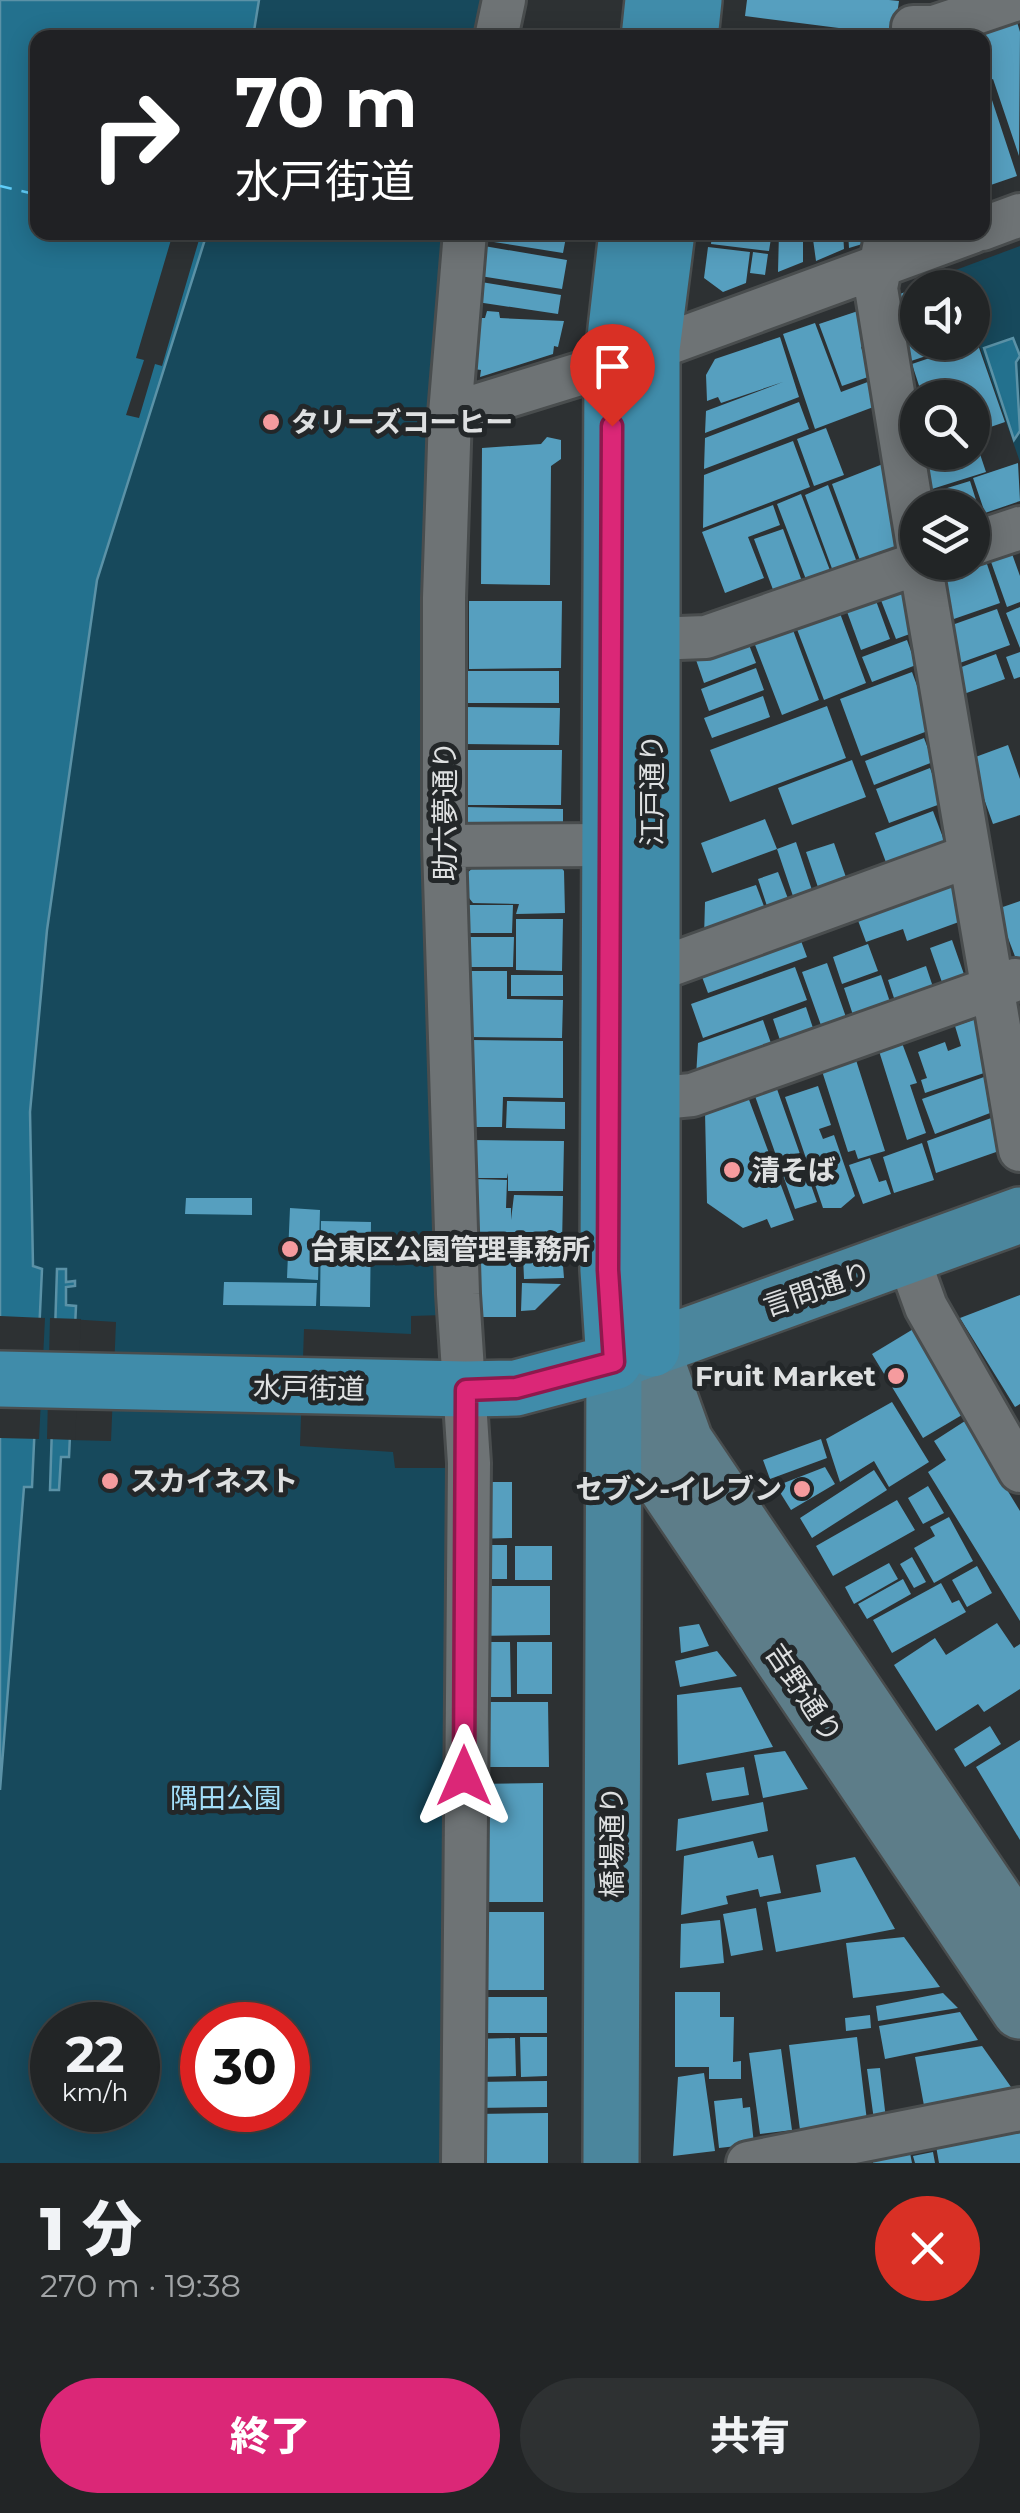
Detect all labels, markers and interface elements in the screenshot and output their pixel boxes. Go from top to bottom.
text: 70 m [235,59,418,145]
icon: right [70,70,200,200]
text: 水戸街道 [235,153,415,208]
map controls [900,270,990,580]
button: sound [900,270,990,360]
pin [570,324,655,427]
icon: arrive [585,339,640,394]
button: search [900,380,990,470]
place label: タリーズコーヒー [291,405,514,439]
marker: タリーズコーヒー [260,411,282,433]
button: layers [900,490,990,580]
street label: 江戸通り [635,734,669,846]
street label: 助六夢通り [428,741,462,881]
place label: 清そば [752,1153,836,1187]
marker: 清そば [721,1159,743,1181]
place label: 台東区公園管理事務所 [310,1232,590,1266]
marker: 台東区公園管理事務所 [279,1238,301,1260]
street label: 言問通り [759,1255,875,1323]
place label: Fruit Market [695,1359,876,1393]
marker: Fruit Market [885,1365,907,1387]
street label: 水戸街道 [253,1370,365,1406]
place label: スカイネスト [130,1464,298,1498]
marker: スカイネスト [99,1470,121,1492]
place label: セブン-イレブン [575,1472,782,1506]
marker: セブン-イレブン [791,1478,813,1500]
street label: 吉野通り [759,1637,849,1749]
position arrow [412,1724,516,1828]
park label: 隅田公園 [170,1781,282,1815]
street label: 橋場通り [595,1786,629,1898]
speed limit sign: 30 [180,2002,310,2132]
text: 22 [66,2024,125,2085]
text: km/h [62,2077,128,2107]
text: 1 分 [40,2192,142,2265]
button: close [875,2196,980,2301]
text: 270 m · 19:38 [40,2266,241,2305]
button: 終了 [40,2378,500,2493]
button: 共有 [520,2378,980,2493]

